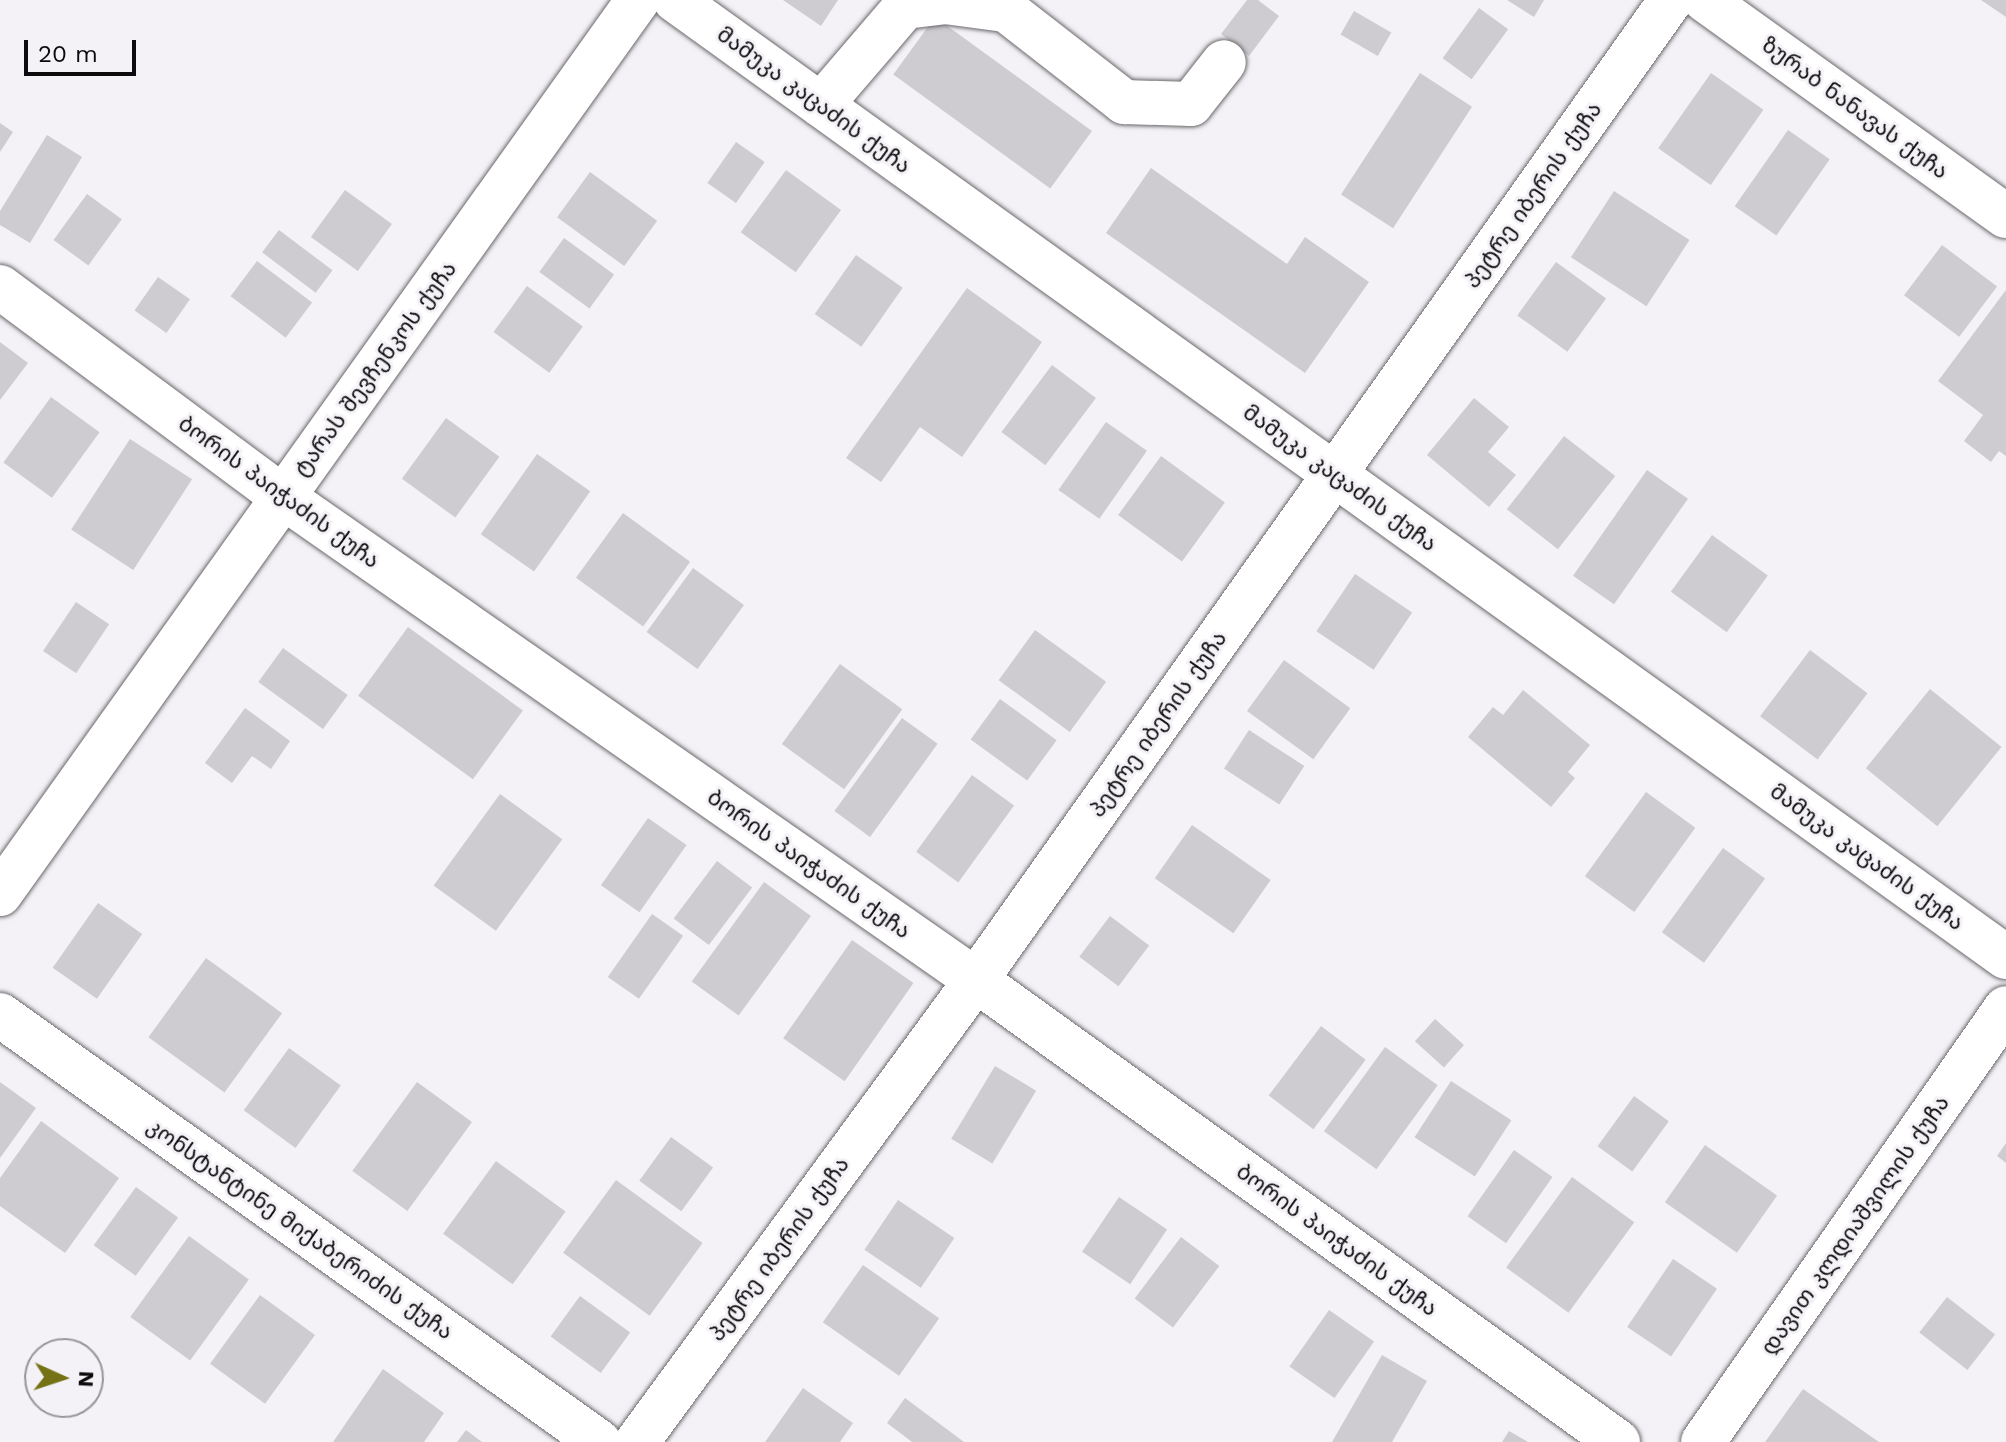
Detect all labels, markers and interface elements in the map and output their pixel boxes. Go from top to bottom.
street label: მამუკა კაცაძის ქუჩა [712,21,916,179]
scale bar [28,24,140,74]
street label: ზურაბ ნანავას ქუჩა [1757,31,1953,185]
text: 20 m [38,40,98,68]
street label: პეტრე იბერის ქუჩა [1459,97,1607,293]
street label: ტარას შევჩენკოს ქუჩა [288,256,462,482]
street label: მამუკა კაცაძის ქუჩა [1238,399,1442,557]
street label: ბორის პაიჭაძის ქუჩა [173,410,385,574]
street label: პეტრე იბერის ქუჩა [1084,626,1232,822]
street label: მამუკა კაცაძის ქუჩა [1765,778,1969,936]
street label: ბორის პაიჭაძის ქუჩა [702,784,916,944]
street label: დავით კლდიაშვილის ქუჩა [1755,1090,1955,1360]
street label: კონსტანტინე მიქაბერიძის ქუჩა [142,1113,458,1345]
street label: პეტრე იბერის ქუჩა [703,1152,855,1346]
street label: ბორის პაიჭაძის ქუჩა [1231,1158,1443,1322]
north arrow [24,1338,104,1418]
text: N [74,1370,99,1388]

